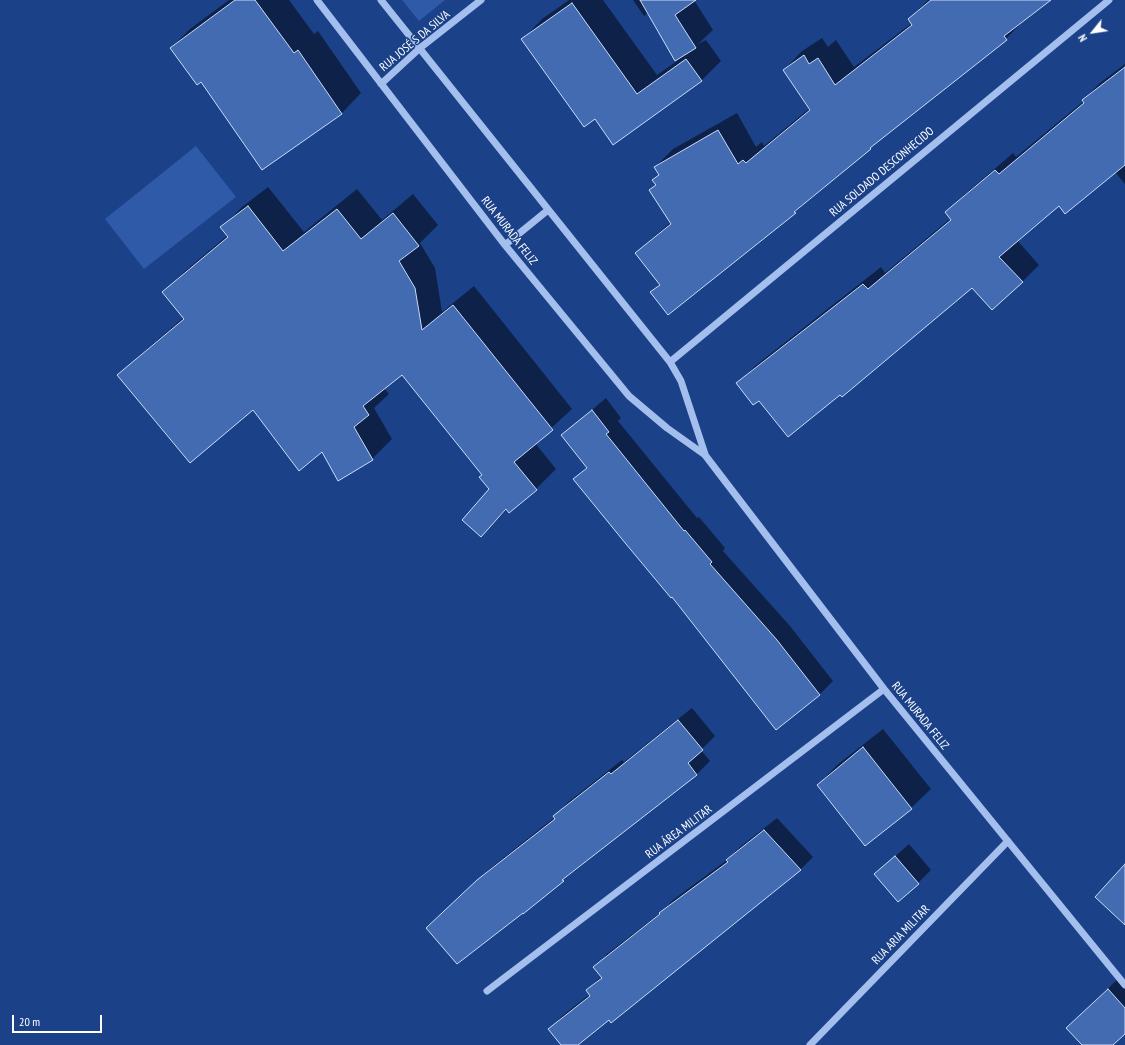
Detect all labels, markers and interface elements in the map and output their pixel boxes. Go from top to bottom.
street label: RUA JOSÉ S DA SILVA [377,7,453,75]
north arrow [1073,12,1113,52]
text: N [1075,32,1090,44]
street label: RUA SOLDADO DESCONHECIDO [827,124,937,220]
street label: RUA MURADA FELIZ [478,194,540,268]
street label: RUA MURADA FELIZ [888,679,952,753]
street label: RUA ÁREA MILITAR [643,802,715,862]
street label: RUA ARIA MILITAR [869,902,933,968]
scale bar [14,1007,104,1033]
text: 20 m [19,1014,40,1029]

